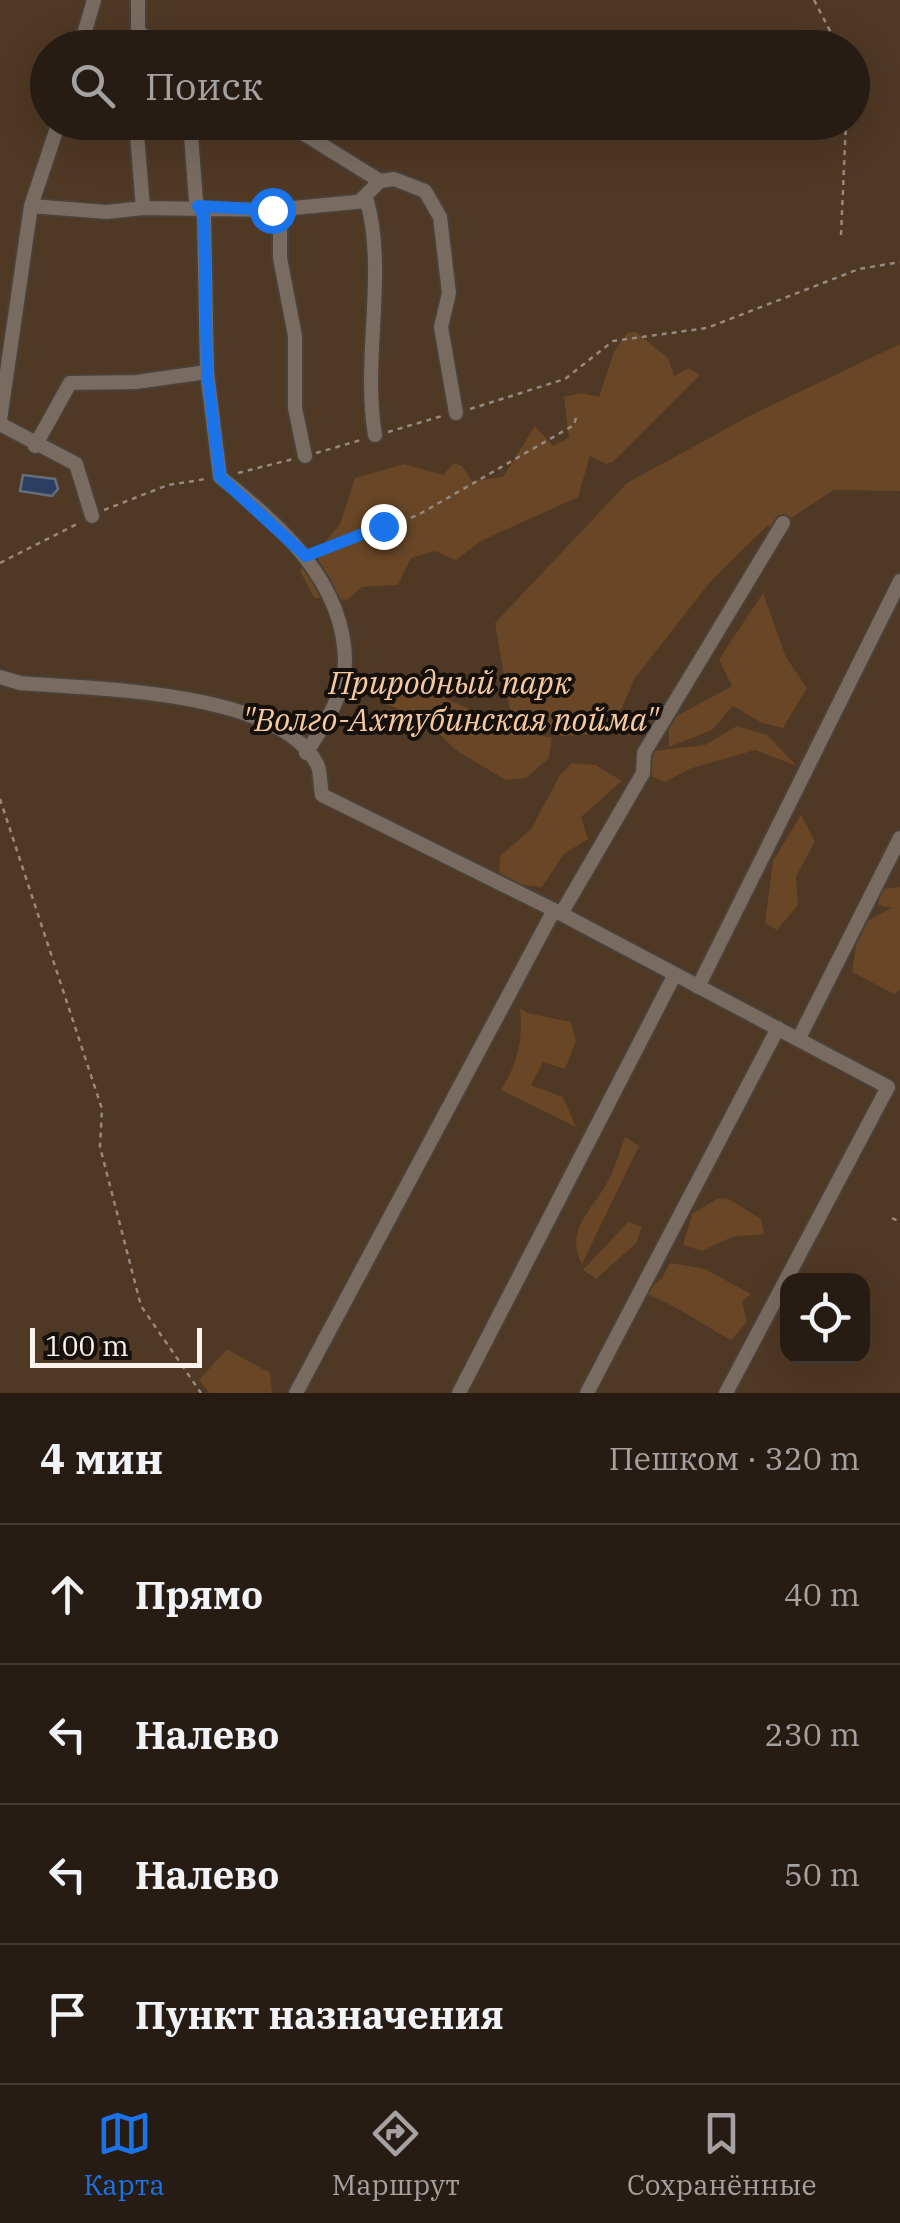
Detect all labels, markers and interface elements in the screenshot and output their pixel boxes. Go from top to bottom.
search box [30,30,870,140]
icon: search [65,58,120,113]
text: Поиск [145,61,263,110]
route start [250,188,296,234]
route end [361,504,407,550]
park label: Природный парк "Волго-Ахтубинская пойма" [242,661,661,740]
map controls [780,1273,870,1363]
button: locate [780,1273,870,1363]
scale bar [30,1323,202,1368]
text: 100 m [45,1327,129,1364]
text: 4 мин [40,1431,163,1486]
text: Пешком · 320 m [609,1437,860,1479]
icon: ahead [40,1567,95,1622]
text: Прямо [135,1570,263,1619]
text: 40 m [784,1573,860,1615]
icon: left [40,1707,95,1762]
text: Налево [135,1710,279,1759]
text: 230 m [764,1713,860,1755]
icon: left [40,1847,95,1902]
text: Налево [135,1850,279,1899]
text: 50 m [784,1853,860,1895]
icon: arrive [40,1987,95,2042]
text: Пункт назначения [135,1990,504,2039]
tab: Карта [83,2106,165,2203]
tab: Маршрут [332,2106,460,2203]
tab: Сохранённые [627,2106,816,2203]

